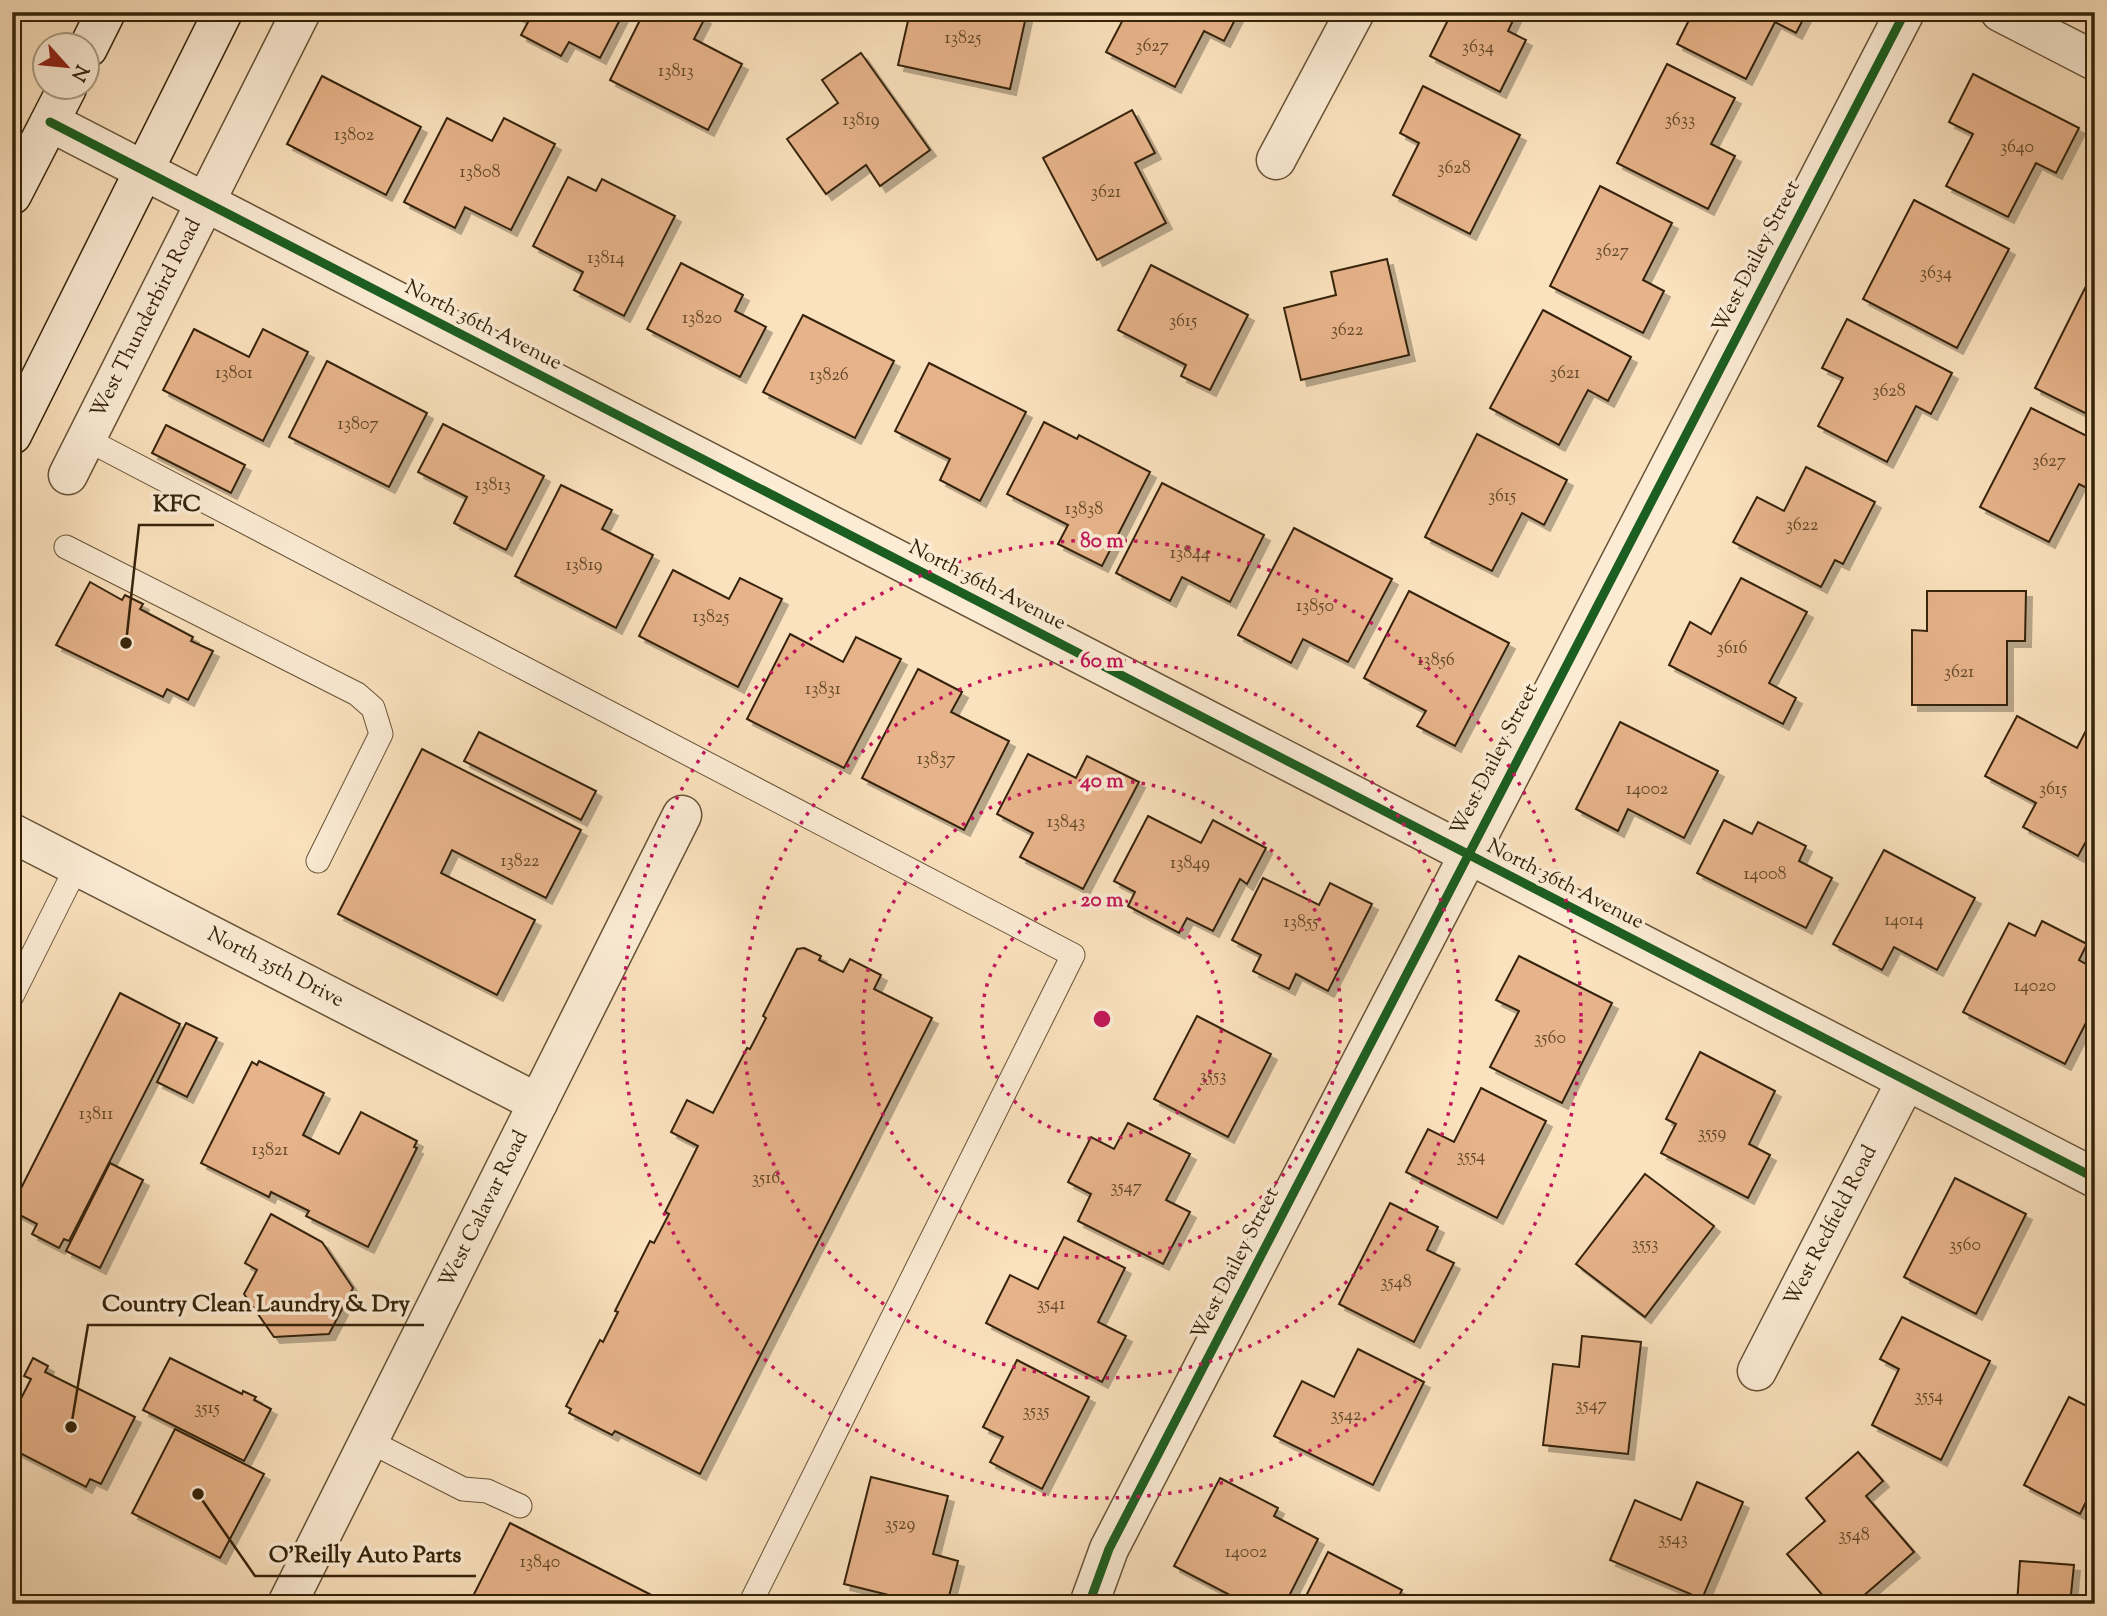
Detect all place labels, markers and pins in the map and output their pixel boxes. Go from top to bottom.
callout: KFC [139,481,214,525]
centre of rings [1090,1007,1114,1031]
callout: Country Clean Laundry & Dry [88,1281,424,1325]
callout: O'Reilly Auto Parts [255,1532,476,1576]

